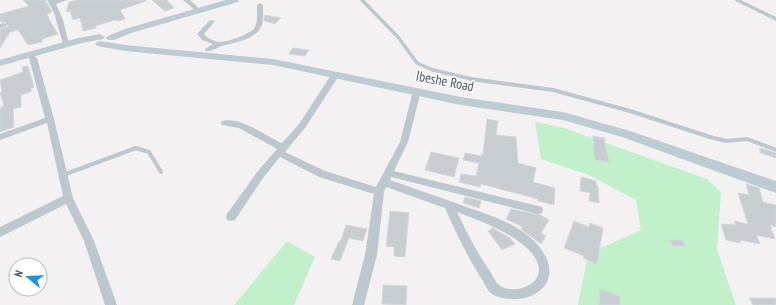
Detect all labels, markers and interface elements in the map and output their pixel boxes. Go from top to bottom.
street label: Ibeshe Road [414,67,476,95]
north arrow [8,257,48,297]
text: N [11,269,26,279]

